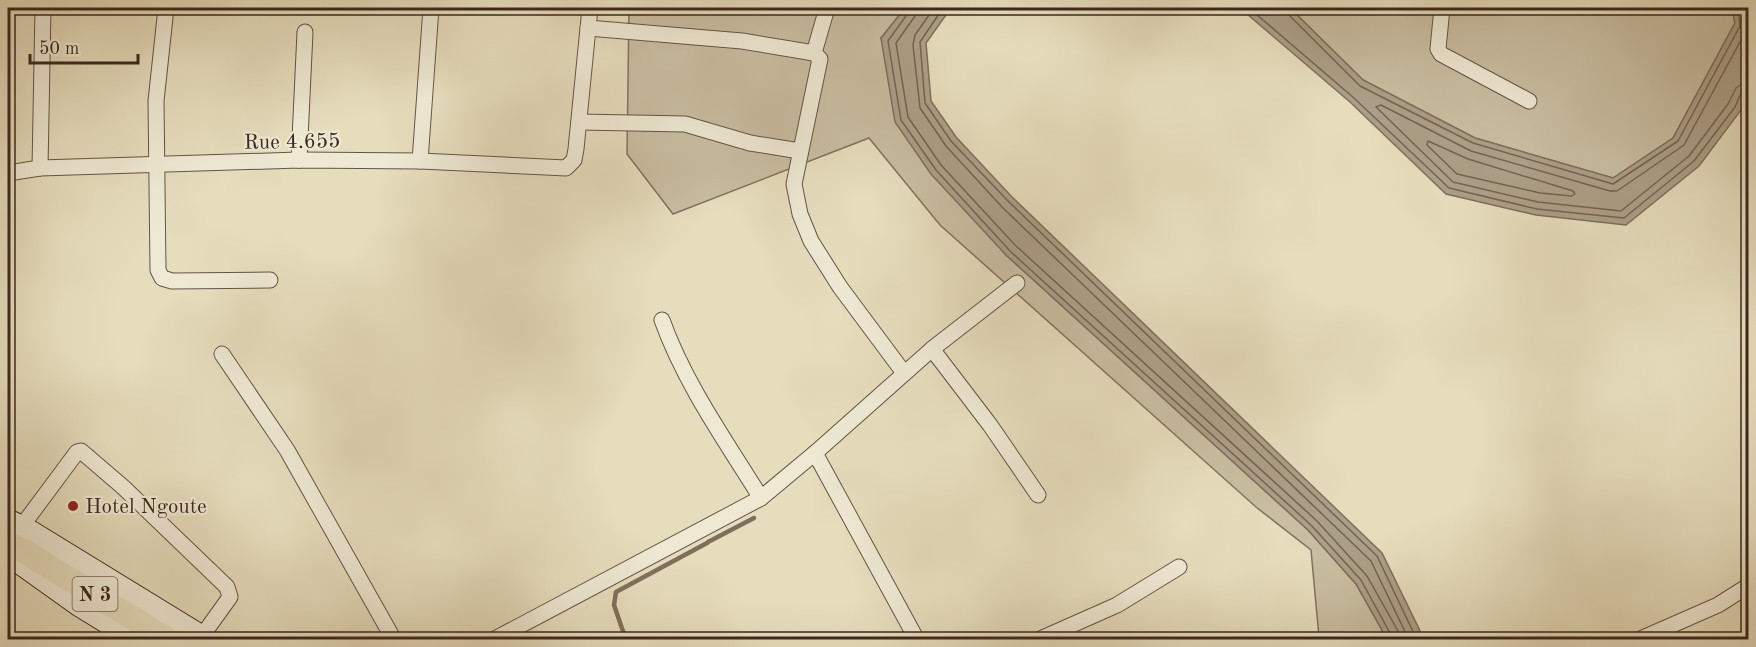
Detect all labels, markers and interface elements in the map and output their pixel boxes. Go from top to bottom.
scale bar [30,27,138,65]
text: 50 m [39,40,79,58]
street label: Rue 4.655 [244,131,340,154]
place label: Hotel Ngoute [85,497,207,518]
marker: Hotel Ngoute [66,499,80,513]
road number: N 3 [72,577,118,611]

